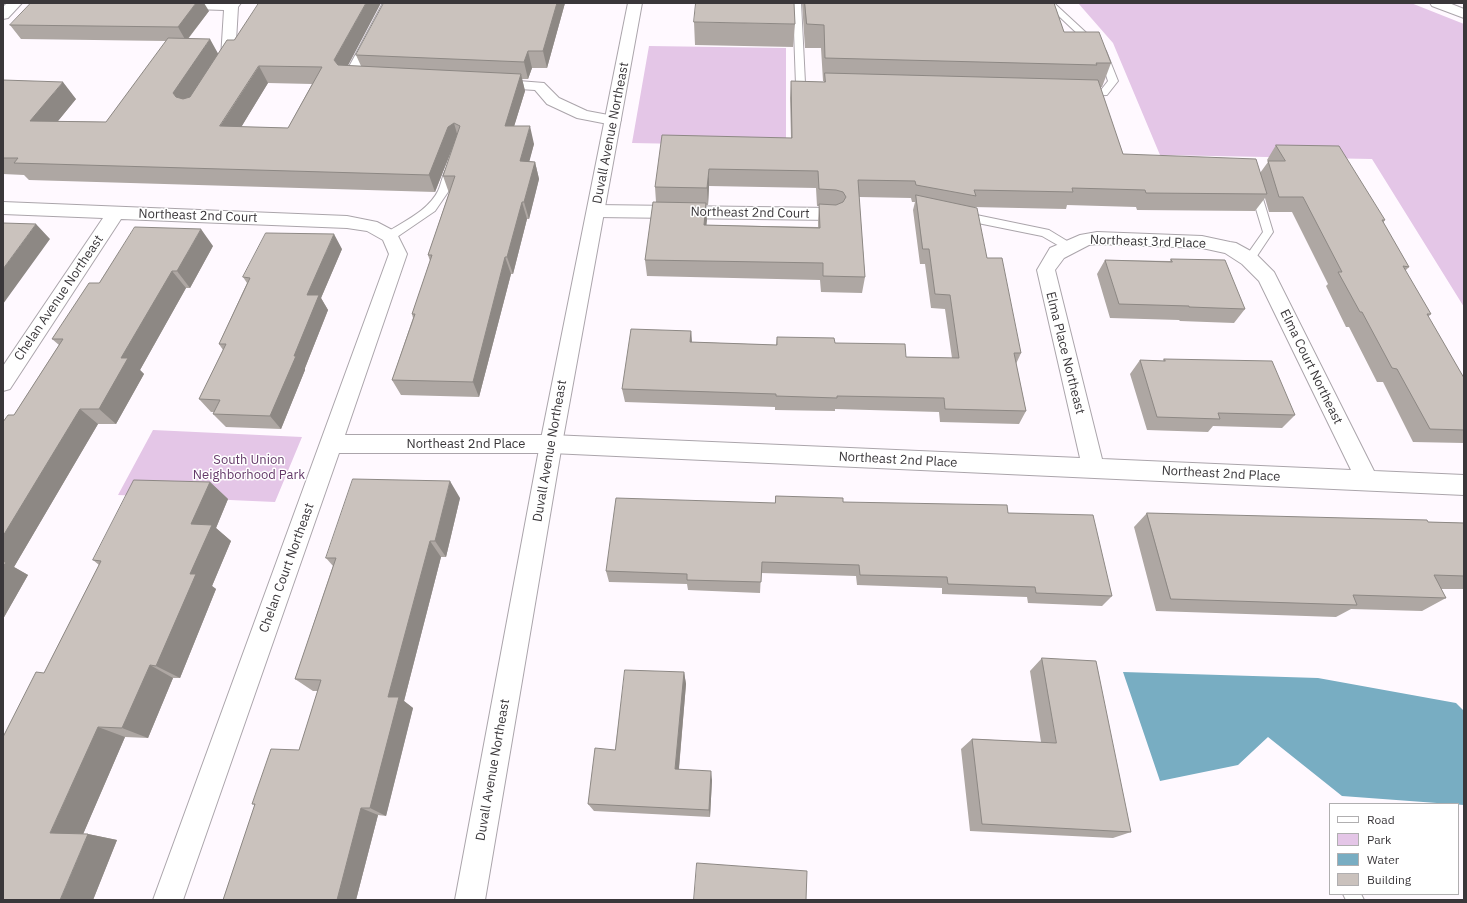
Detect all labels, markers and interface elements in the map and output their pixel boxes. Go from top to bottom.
street label: Duvall Avenue Northeast [590,61,632,205]
street label: Northeast 2nd Court [690,204,810,222]
street label: Northeast 2nd Court [138,206,258,226]
street label: Chelan Avenue Northeast [11,232,107,364]
street label: Northeast 3rd Place [1090,232,1206,252]
street label: Elma Place Northeast [1042,290,1088,416]
street label: Elma Court Northeast [1276,307,1346,427]
street label: Duvall Avenue Northeast [530,379,570,523]
street label: Northeast 2nd Place [407,436,525,452]
street label: Northeast 2nd Place [838,449,958,471]
park label: South Union Neighborhood Park [193,452,305,483]
street label: Northeast 2nd Place [1161,463,1281,485]
street label: Chelan Court Northeast [256,501,318,635]
street label: Duvall Avenue Northeast [473,698,513,842]
legend [1329,803,1459,895]
text: Road [1367,812,1395,827]
text: Park [1367,832,1391,847]
text: Water [1367,852,1399,867]
text: Building [1367,872,1411,887]

